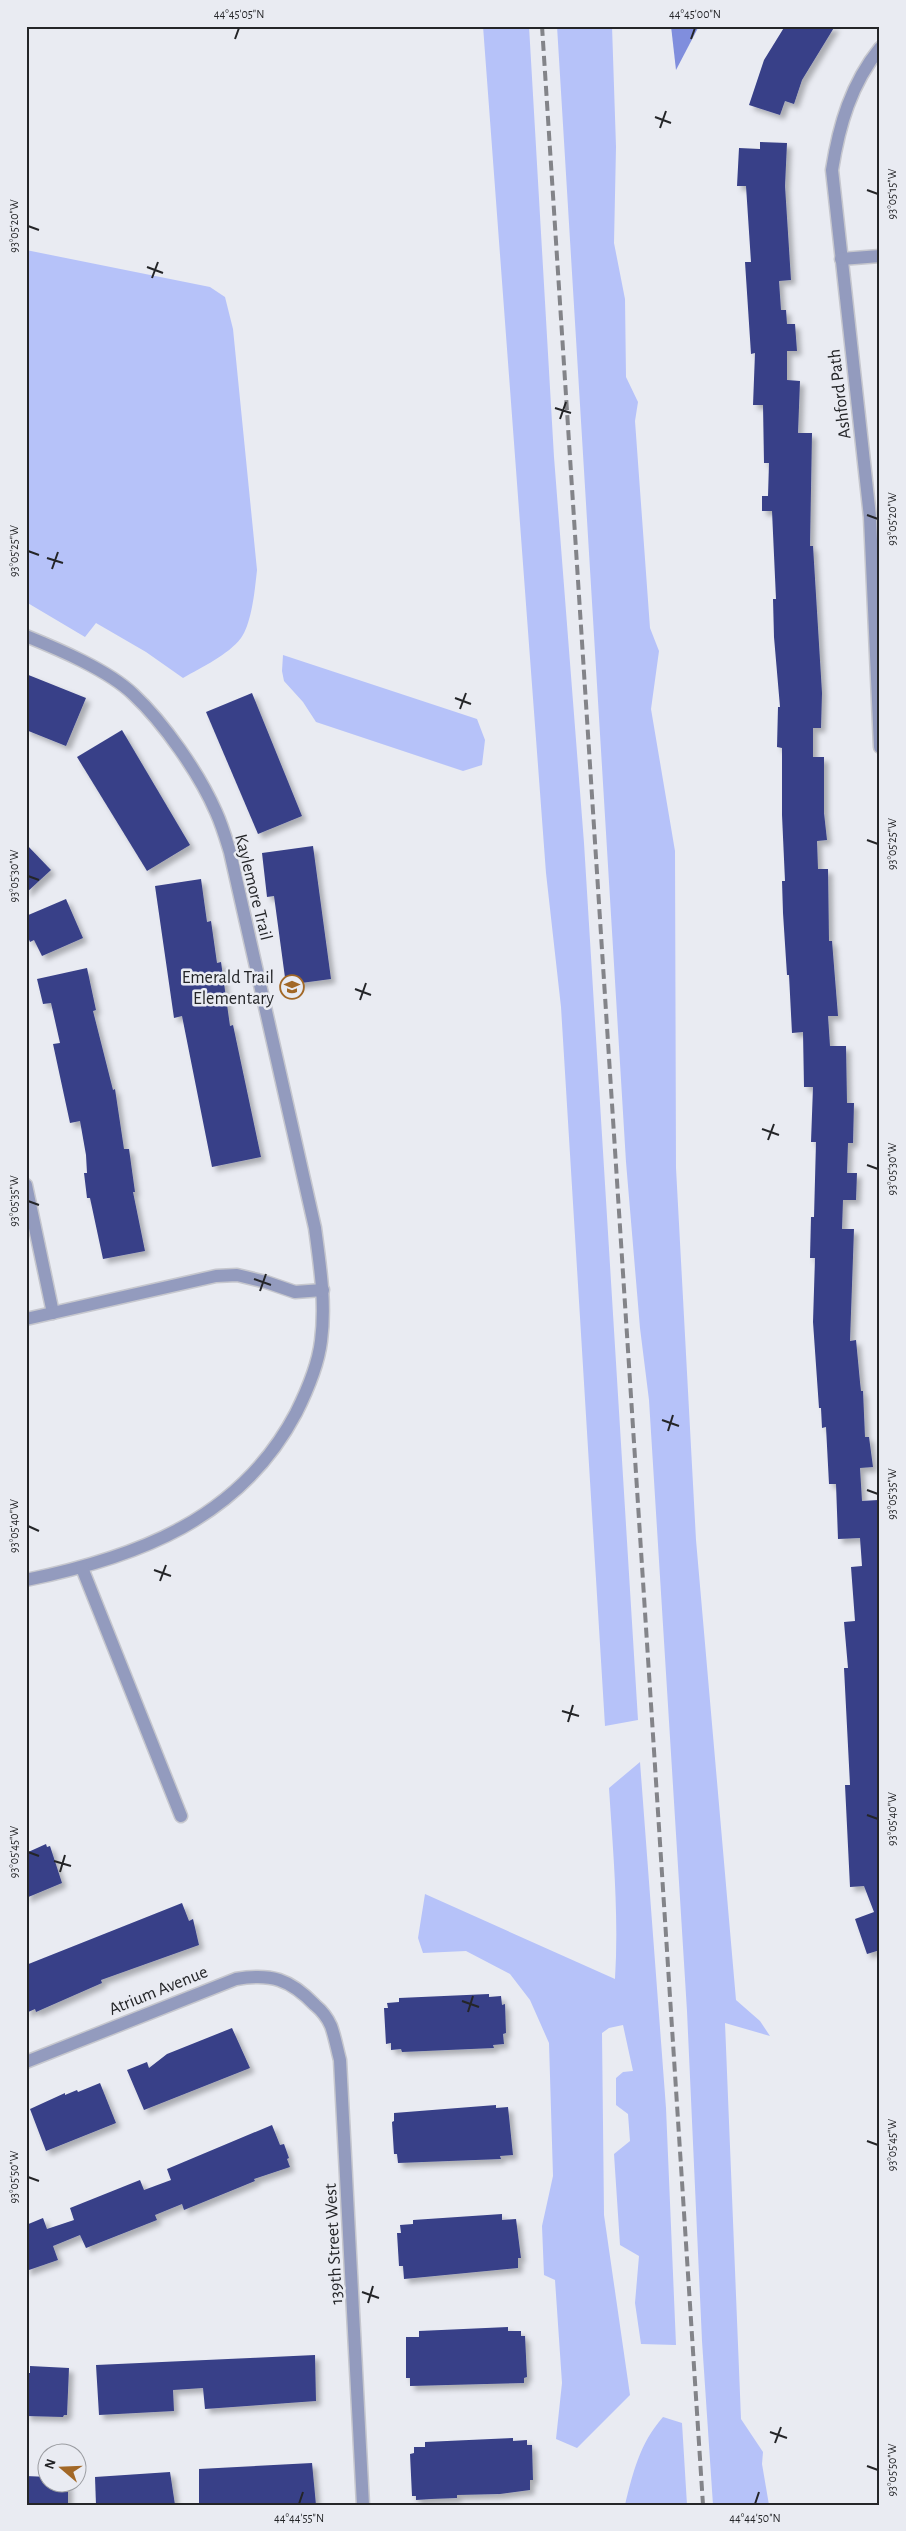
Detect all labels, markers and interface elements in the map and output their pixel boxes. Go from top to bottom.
text: 44°45'05"N [214,8,264,20]
text: 44°45'00"N [669,8,721,20]
text: 93°05'15"W [886,168,898,219]
text: 93°05'20"W [8,199,20,253]
street label: Ashford Path [826,348,854,440]
text: 93°05'20"W [886,492,898,546]
text: 93°05'25"W [8,525,20,577]
text: 93°05'25"W [886,818,898,870]
street label: Kaylemore Trail [231,832,275,942]
text: 93°05'30"W [8,849,20,902]
place label: Emerald Trail Elementary [182,969,274,1008]
school or university icon: Emerald Trail Elementary [279,974,305,1000]
text: 93°05'30"W [886,1142,898,1195]
text: 93°05'35"W [8,1175,20,1227]
text: 93°05'35"W [886,1468,898,1520]
text: 93°05'40"W [8,1499,20,1553]
text: 93°05'40"W [886,1792,898,1846]
text: 93°05'45"W [8,1825,20,1878]
street label: Atrium Avenue [106,1963,210,2019]
text: 93°05'45"W [886,2118,898,2171]
text: 93°05'50"W [8,2150,20,2204]
street label: 139th Street West [322,2183,346,2305]
text: 93°05'50"W [886,2443,898,2497]
north arrow [38,2444,88,2494]
text: N [42,2457,59,2471]
text: 44°44'55"N [274,2512,324,2524]
text: 44°44'50"N [729,2512,781,2524]

